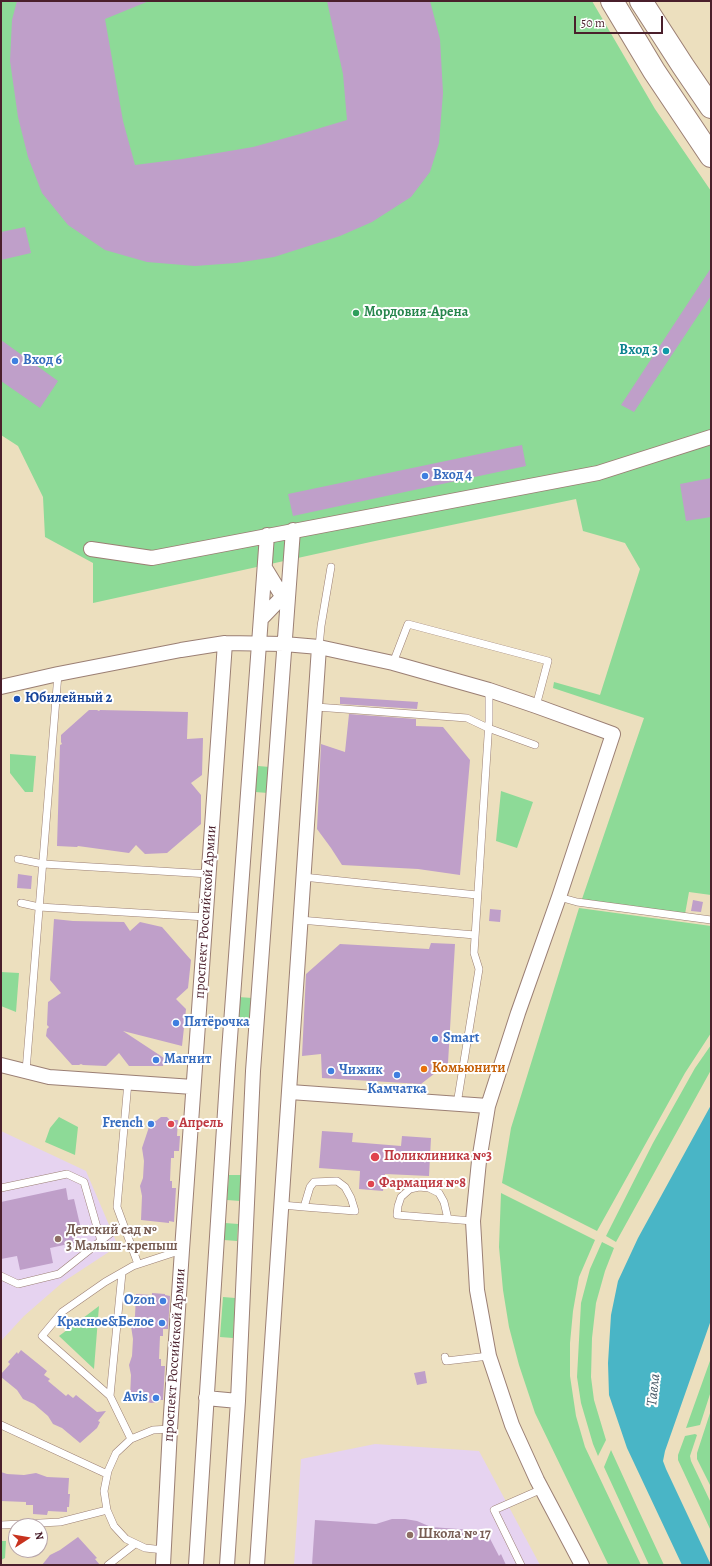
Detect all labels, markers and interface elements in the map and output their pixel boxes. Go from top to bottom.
scale bar [576,8,665,34]
text: 50 m [581,15,605,31]
place label: Мордовия-Арена [364,305,468,321]
marker: Мордовия-Арена [351,308,361,318]
place label: Вход 3 [619,343,658,359]
marker: Вход 3 [661,346,671,356]
place label: Вход 6 [23,353,62,369]
marker: Вход 6 [10,356,20,366]
place label: Вход 4 [433,468,472,484]
marker: Вход 4 [420,471,430,481]
place label: Юбилейный 2 [25,691,112,707]
marker: Юбилейный 2 [12,694,22,704]
street label: проспект Российской Армии [192,825,220,999]
place label: Пятёрочка [184,1015,250,1031]
marker: Пятёрочка [171,1018,181,1028]
place label: Smart [443,1031,479,1047]
marker: Smart [430,1034,440,1044]
place label: Магнит [164,1052,211,1068]
marker: Магнит [151,1055,161,1065]
place label: Комьюнити [432,1061,506,1077]
place label: Чижик [339,1063,383,1079]
marker: Комьюнити [419,1064,429,1074]
marker: Чижик [326,1066,336,1076]
marker: Камчатка [392,1070,402,1080]
place label: Камчатка [367,1082,427,1098]
place label: French [102,1116,143,1132]
place label: Апрель [179,1116,223,1132]
marker: French [146,1119,156,1129]
marker: Апрель [166,1119,176,1129]
place label: Поликлиника №3 [384,1149,492,1165]
marker: Поликлиника №3 [369,1151,381,1163]
place label: Фармация №8 [379,1176,466,1192]
marker: Фармация №8 [366,1179,376,1189]
place label: Детский сад № 3 Малыш-крепыш [66,1223,178,1256]
marker: Детский сад № 3 Малыш-крепыш [53,1234,63,1244]
street label: проспект Российской Армии [161,1268,189,1442]
place label: Ozon [124,1293,155,1309]
marker: Ozon [158,1296,168,1306]
place label: Красное&Белое [57,1315,154,1331]
marker: Красное&Белое [157,1318,167,1328]
water label: Тавла [643,1373,665,1407]
place label: Avis [123,1390,148,1406]
marker: Avis [151,1393,161,1403]
north arrow [8,1518,48,1558]
place label: Школа № 17 [418,1527,491,1543]
text: N [31,1530,47,1541]
marker: Школа № 17 [405,1530,415,1540]

